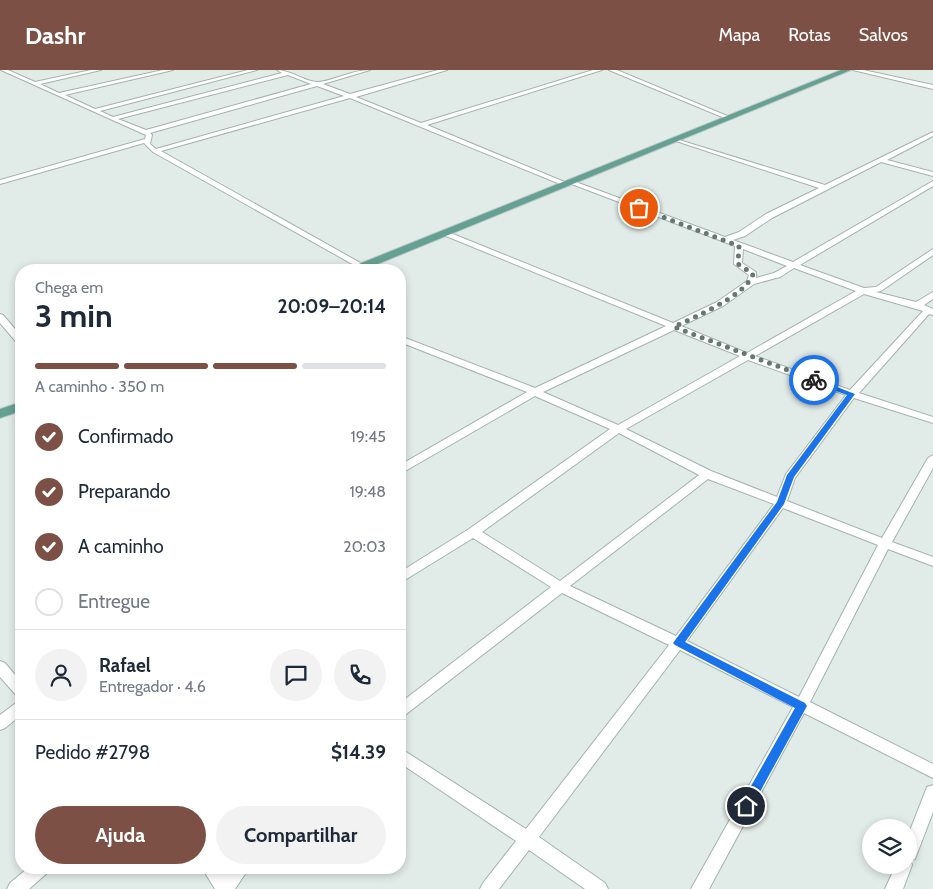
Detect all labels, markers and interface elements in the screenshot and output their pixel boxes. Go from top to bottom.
text: Dashr [25,21,85,50]
text: Mapa [718,24,760,46]
text: Rotas [788,24,831,46]
text: Salvos [859,24,908,46]
pin [618,187,660,229]
icon: bag [625,194,653,222]
text: Chega em [35,278,103,297]
text: 20:09–20:14 [277,295,386,318]
text: 3 min [35,296,113,335]
courier [789,355,839,405]
icon: bike [800,366,828,394]
text: A caminho · 350 m [35,377,164,396]
icon: check [35,423,63,451]
text: Confirmado [78,425,174,448]
text: 19:45 [350,427,386,446]
icon: check [35,478,63,506]
text: Preparando [78,480,171,503]
text: 19:48 [349,482,386,501]
icon: check [35,533,63,561]
text: A caminho [78,535,164,558]
text: 20:03 [343,537,386,556]
text: Entregue [78,590,150,613]
button: person [35,649,87,701]
button: chat [270,649,322,701]
button: phone [334,649,386,701]
text: Rafael [99,654,151,677]
text: Entregador · 4.6 [99,677,206,696]
text: Pedido #2798 [35,741,150,764]
text: $14.39 [331,741,386,764]
pin [725,785,767,827]
icon: home [732,792,760,820]
button: Ajuda [35,806,206,864]
button: Compartilhar [216,806,386,864]
map controls [862,819,917,874]
button: layers [862,819,917,874]

